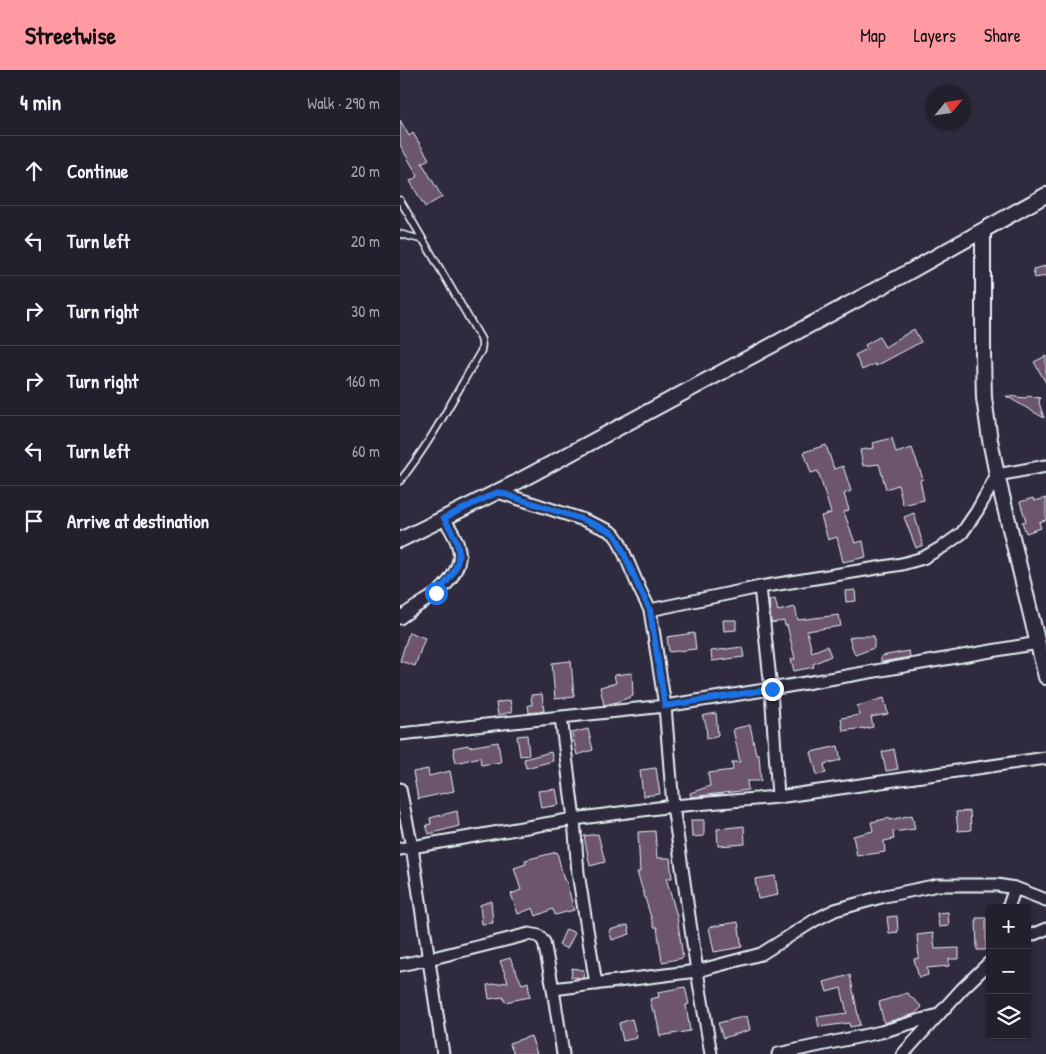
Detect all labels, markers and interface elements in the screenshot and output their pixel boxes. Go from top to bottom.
text: Streetwise [25,19,116,51]
text: Map [860,23,886,48]
text: Layers [914,23,956,48]
text: Share [984,23,1021,48]
north arrow [926,85,971,130]
text: 4 min [20,88,61,117]
text: Walk · 290 m [307,92,380,114]
icon: ahead [20,157,48,185]
text: Continue [67,158,128,184]
text: 20 m [351,160,380,182]
icon: left [20,227,48,255]
text: Turn left [67,228,130,254]
text: 20 m [351,230,380,252]
icon: right [20,297,48,325]
text: Turn right [67,298,138,324]
text: 30 m [351,300,380,322]
icon: right [20,367,48,395]
text: Turn right [67,368,138,394]
text: 160 m [346,370,380,392]
icon: left [20,437,48,465]
text: Turn left [67,438,130,464]
text: 60 m [352,440,380,462]
icon: arrive [20,507,48,535]
text: Arrive at destination [67,508,209,534]
route start [425,582,448,605]
route end [761,678,784,701]
map controls [986,904,1031,1039]
button: + [986,904,1031,949]
button: − [986,949,1031,994]
button: layers [986,994,1031,1039]

